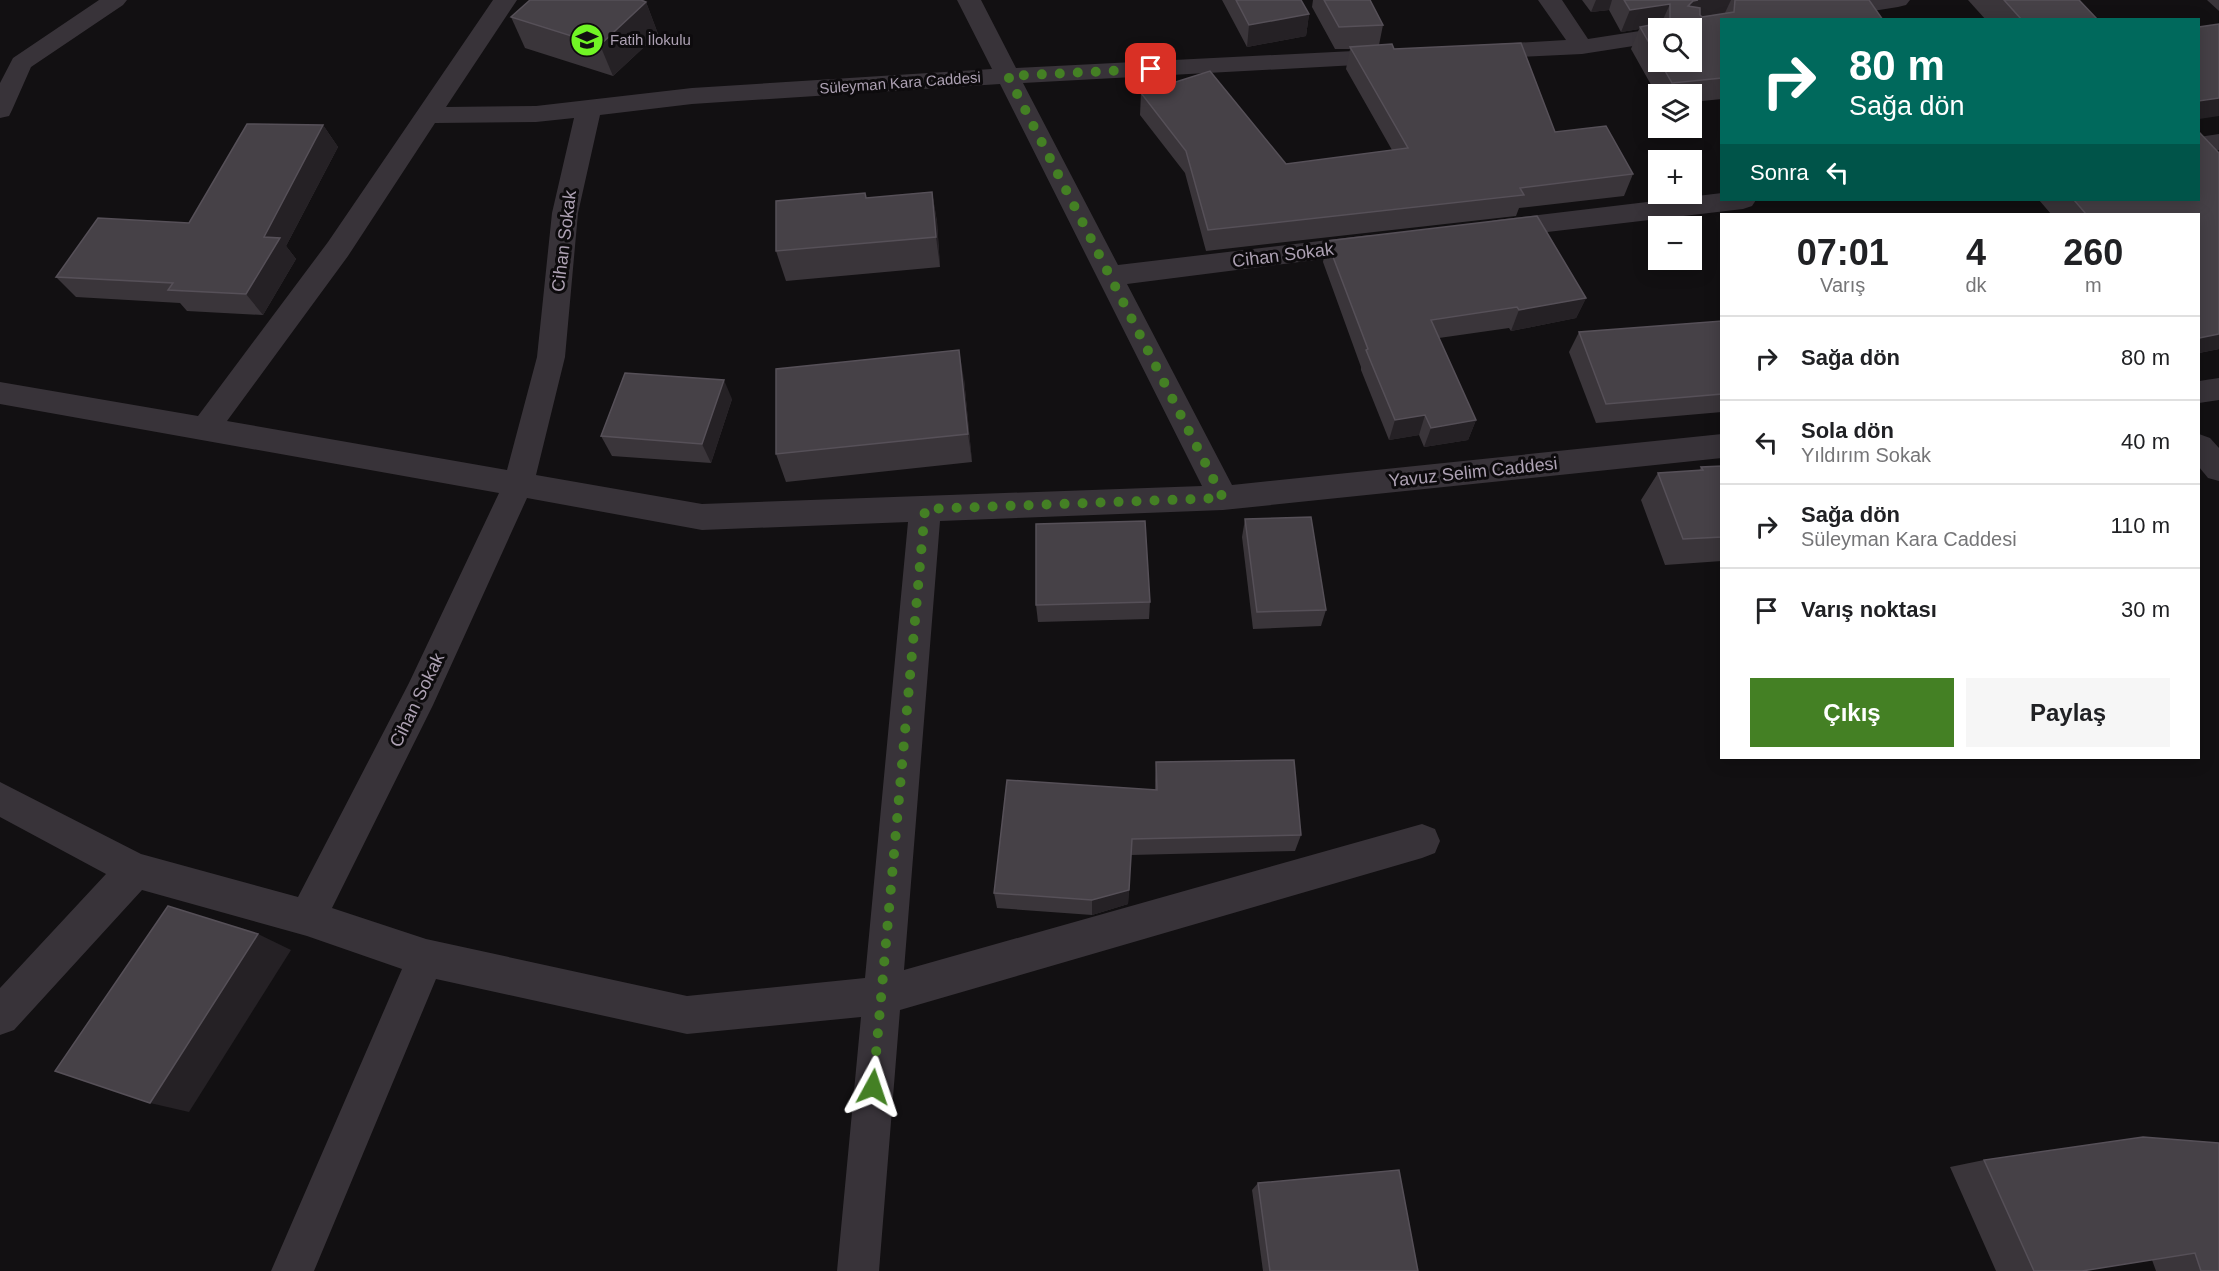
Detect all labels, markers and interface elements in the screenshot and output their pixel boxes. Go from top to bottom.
map controls [1648,18,1702,270]
button: search [1648,18,1702,72]
school or university icon: Fatih İlokulu [569,22,605,58]
place label: Fatih İlokulu [610,31,691,48]
icon: right [1750,42,1828,120]
text: 80 m [1849,42,1945,89]
pin [1125,43,1176,94]
icon: arrive [1134,52,1167,85]
street label: Süleyman Kara Caddesi [819,68,981,97]
button: layers [1648,84,1702,138]
text: Sağa dön [1849,91,1965,121]
button: + [1648,150,1702,204]
icon: left [1821,156,1854,189]
text: Sonra [1750,160,1809,185]
street label: Cihan Sokak [548,188,580,293]
button: − [1648,216,1702,270]
text: 07:01 [1797,232,1889,273]
text: 4 [1966,232,1986,273]
text: 260 [2063,232,2123,273]
street label: Cihan Sokak [1231,239,1336,271]
text: Varış [1820,274,1865,296]
text: dk [1965,274,1987,296]
text: m [2085,274,2102,296]
icon: right [1750,342,1783,375]
text: Sağa dön [1801,345,1900,370]
text: 80 m [2121,345,2170,370]
text: Sola dön [1801,418,1894,443]
icon: left [1750,426,1783,459]
text: 40 m [2121,429,2170,454]
text: Yıldırım Sokak [1801,444,1931,466]
street label: Yavuz Selim Caddesi [1388,453,1558,491]
text: Sağa dön [1801,502,1900,527]
icon: right [1750,510,1783,543]
text: 110 m [2110,513,2170,538]
text: Süleyman Kara Caddesi [1801,528,2017,550]
icon: arrive [1750,594,1783,627]
text: Varış noktası [1801,597,1937,622]
text: 30 m [2121,597,2170,622]
street label: Cihan Sokak [386,649,449,750]
button: Çıkış [1750,678,1954,747]
button: Paylaş [1966,678,2170,747]
position arrow [841,1055,905,1119]

